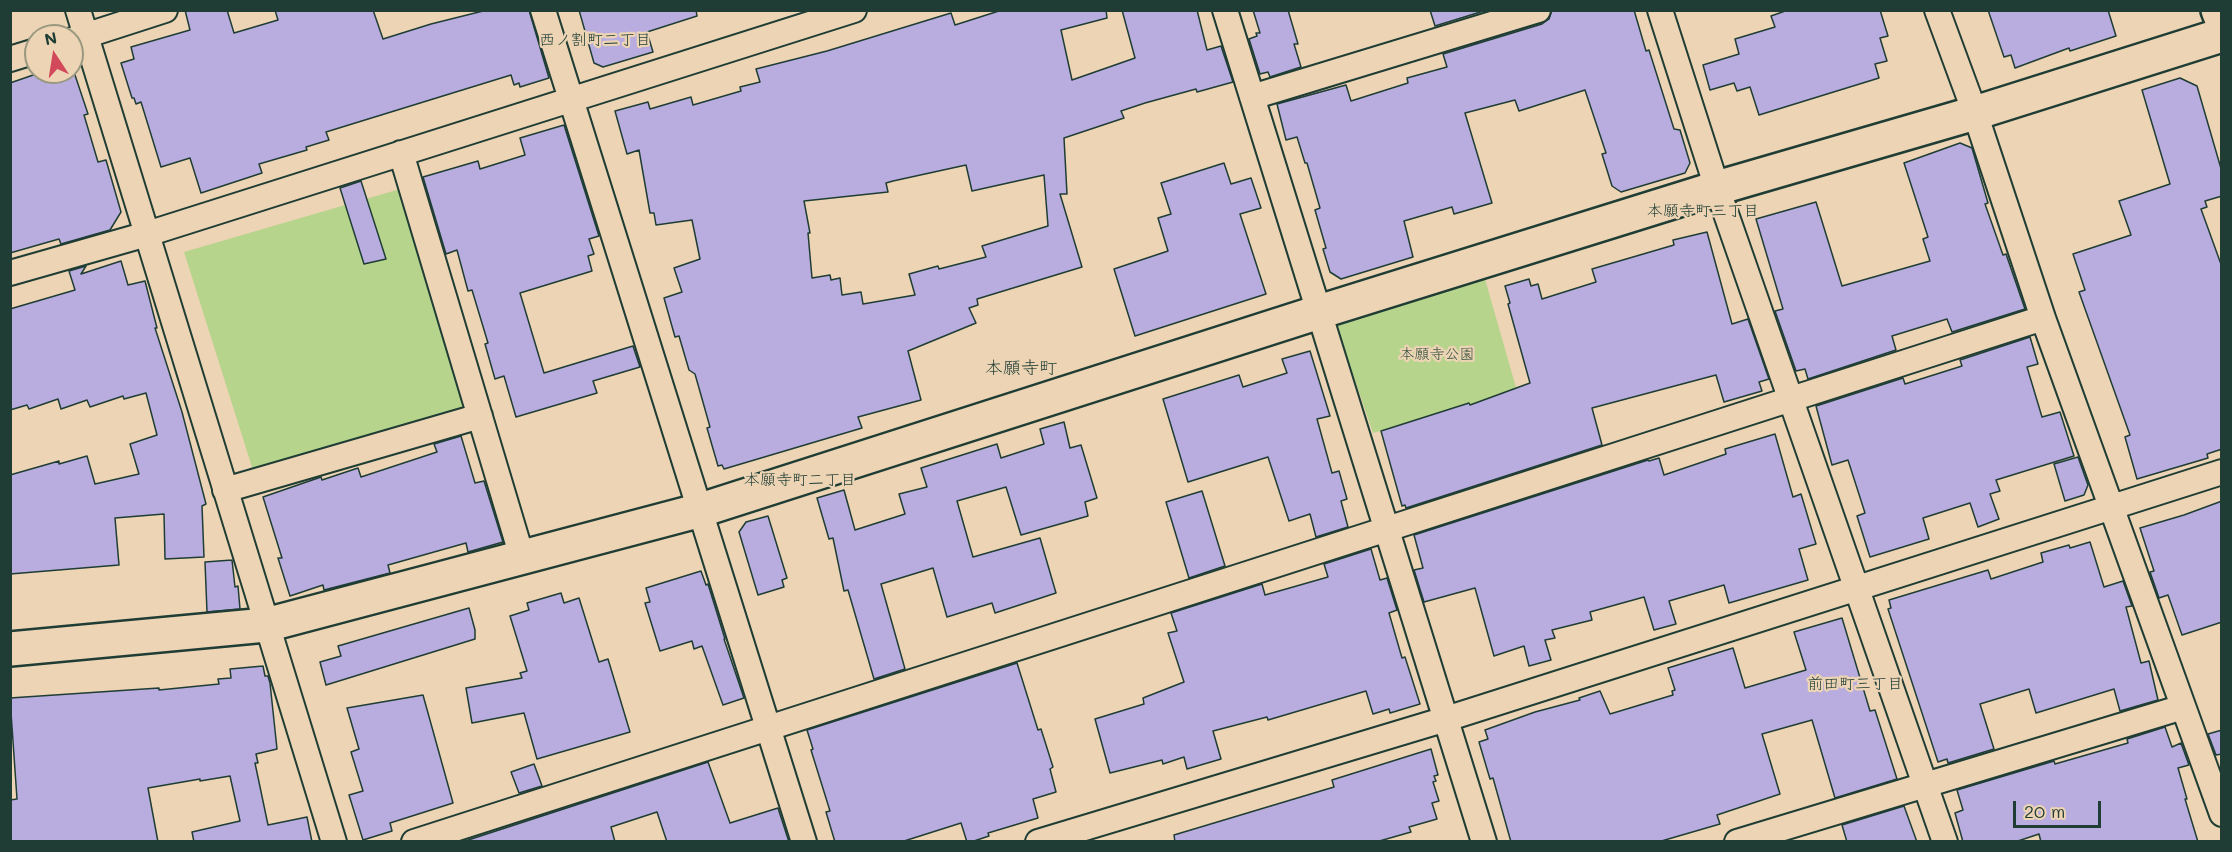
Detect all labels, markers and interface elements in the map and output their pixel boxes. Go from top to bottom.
north arrow [24,24,84,84]
text: N [42,26,59,49]
district label: 西ノ割町二丁目 [539,30,651,50]
district label: 本願寺町三丁目 [1647,201,1759,221]
park label: 本願寺公園 [1400,345,1474,363]
district label: 本願寺町 [985,357,1057,379]
district label: 本願寺町二丁目 [744,470,856,490]
district label: 前田町三丁目 [1807,674,1903,694]
scale bar [2016,789,2104,827]
text: 20 m [2024,799,2065,823]

